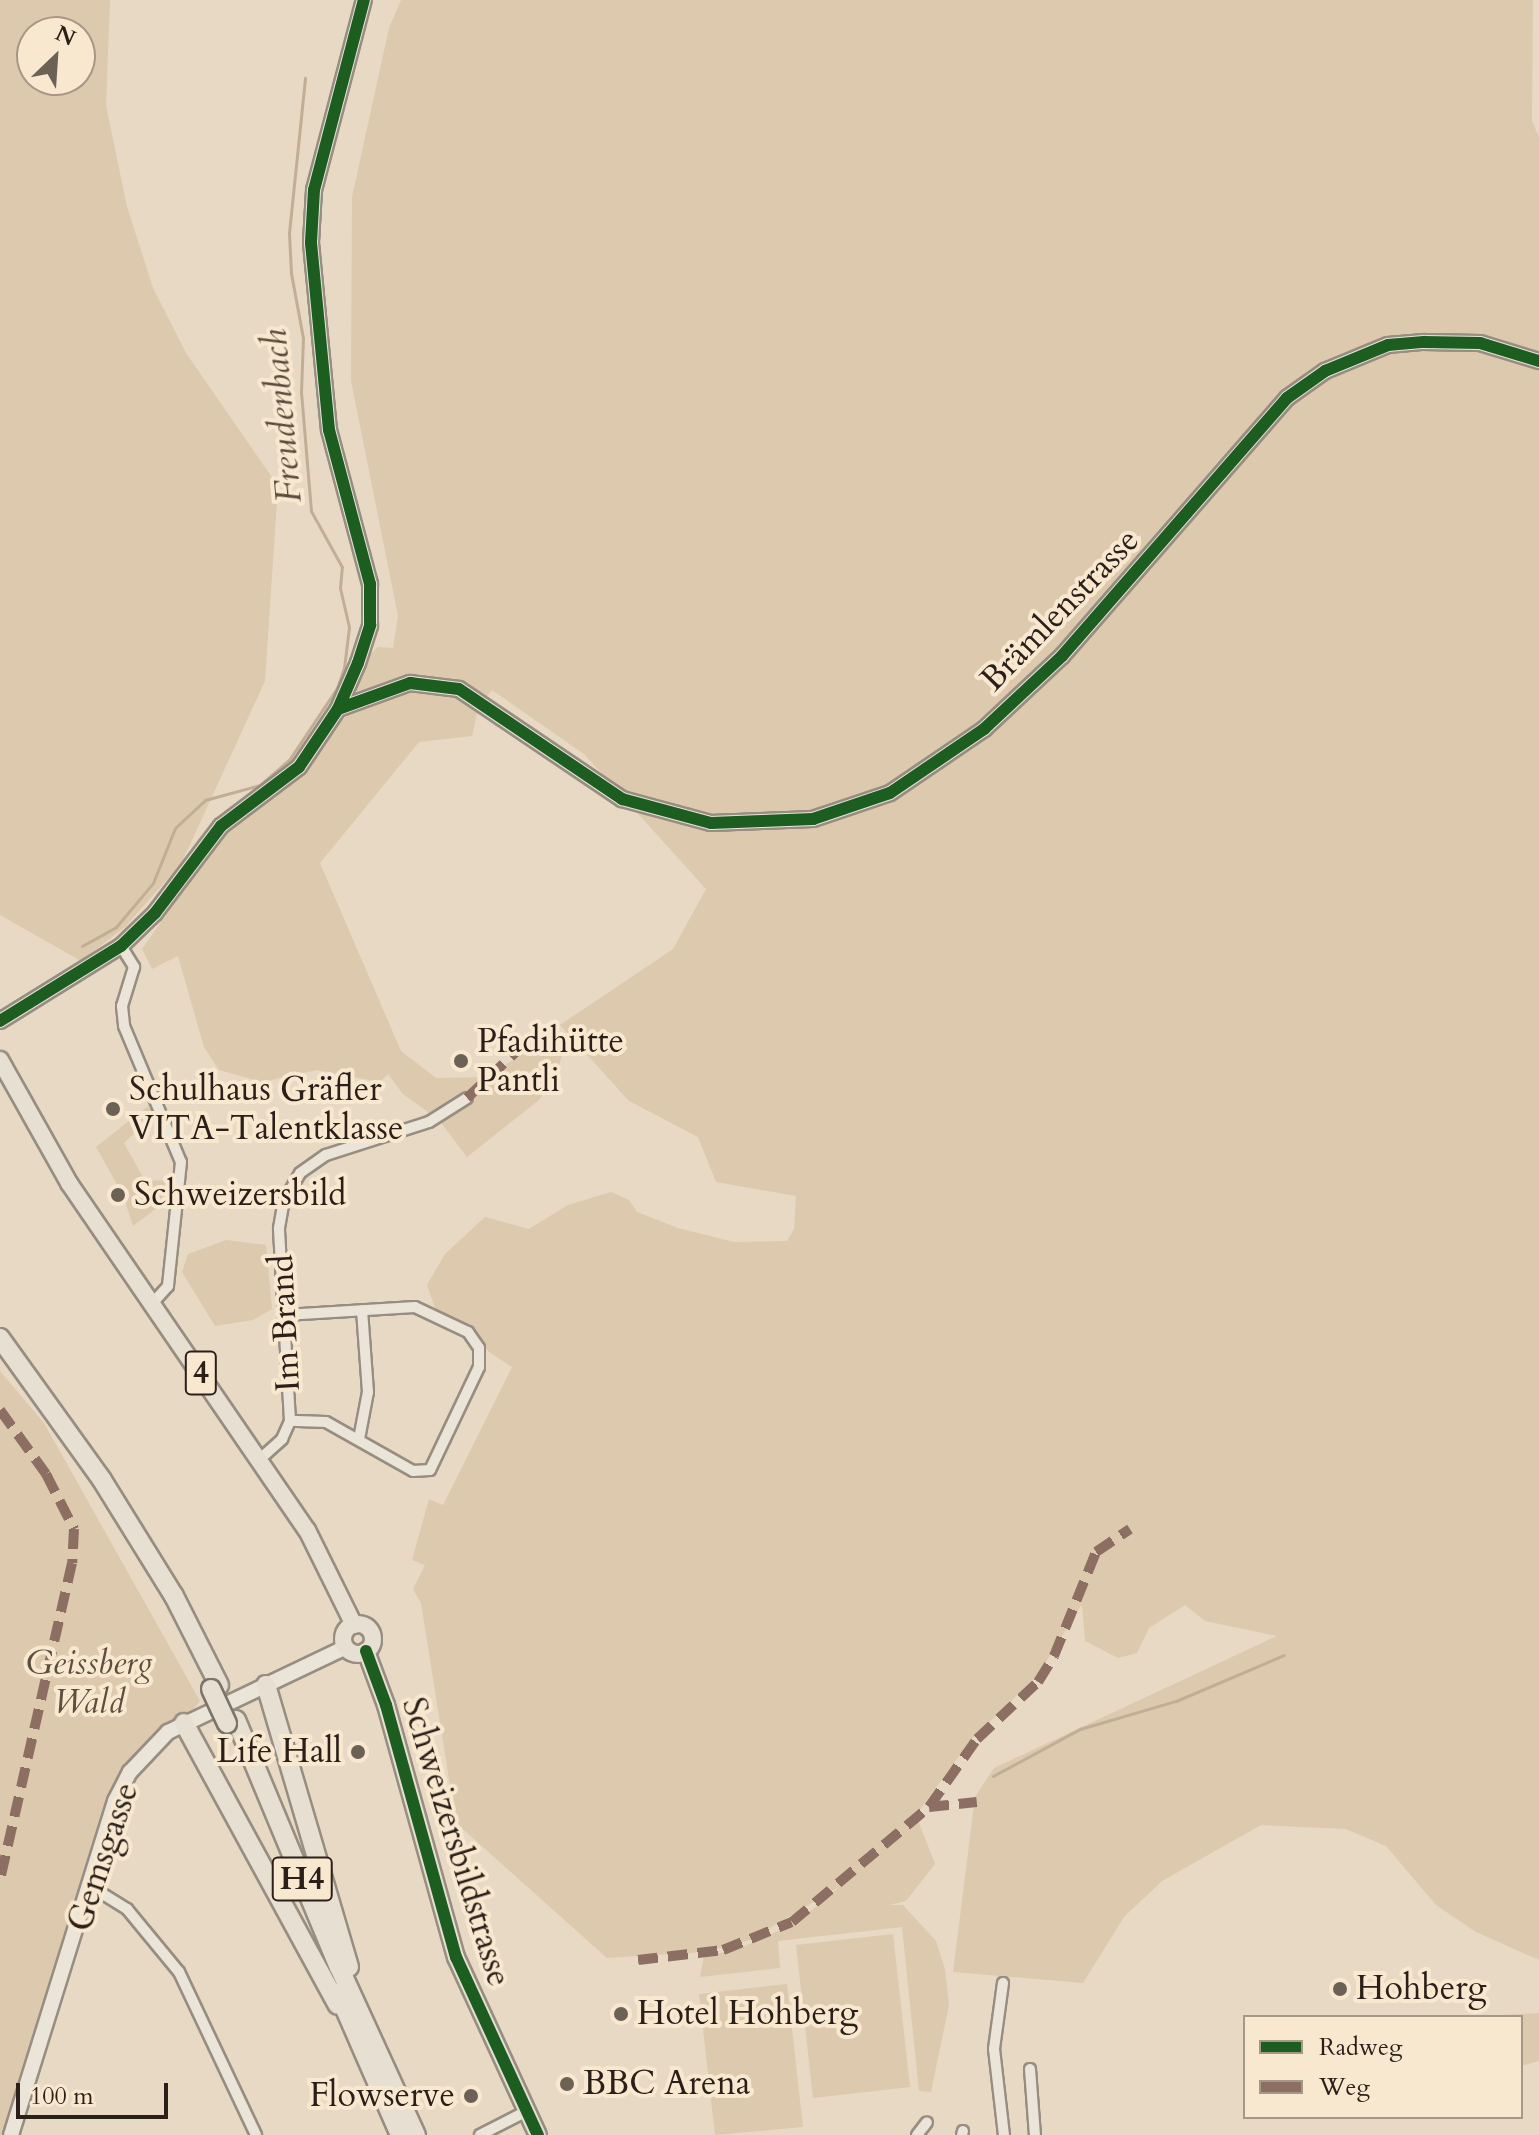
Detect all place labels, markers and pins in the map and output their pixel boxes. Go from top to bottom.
place label: Pfadihütte Pantli [477,1021,624,1100]
marker: Pfadihütte Pantli [452,1052,470,1070]
place label: Schulhaus Gräfler VITA-Talentklasse [129,1069,403,1148]
marker: Schulhaus Gräfler VITA-Talentklasse [104,1100,122,1118]
place label: Schweizersbild [134,1175,346,1215]
marker: Schweizersbild [109,1186,127,1204]
place label: Life Hall [217,1732,342,1772]
marker: Life Hall [349,1743,367,1761]
place label: Hohberg [1356,1969,1487,2009]
marker: Hohberg [1331,1980,1349,1998]
place label: Hotel Hohberg [637,1994,858,2034]
marker: Hotel Hohberg [612,2005,630,2023]
place label: BBC Arena [583,2064,750,2104]
marker: BBC Arena [558,2075,576,2093]
place label: Flowserve [309,2076,455,2116]
marker: Flowserve [462,2087,480,2105]

